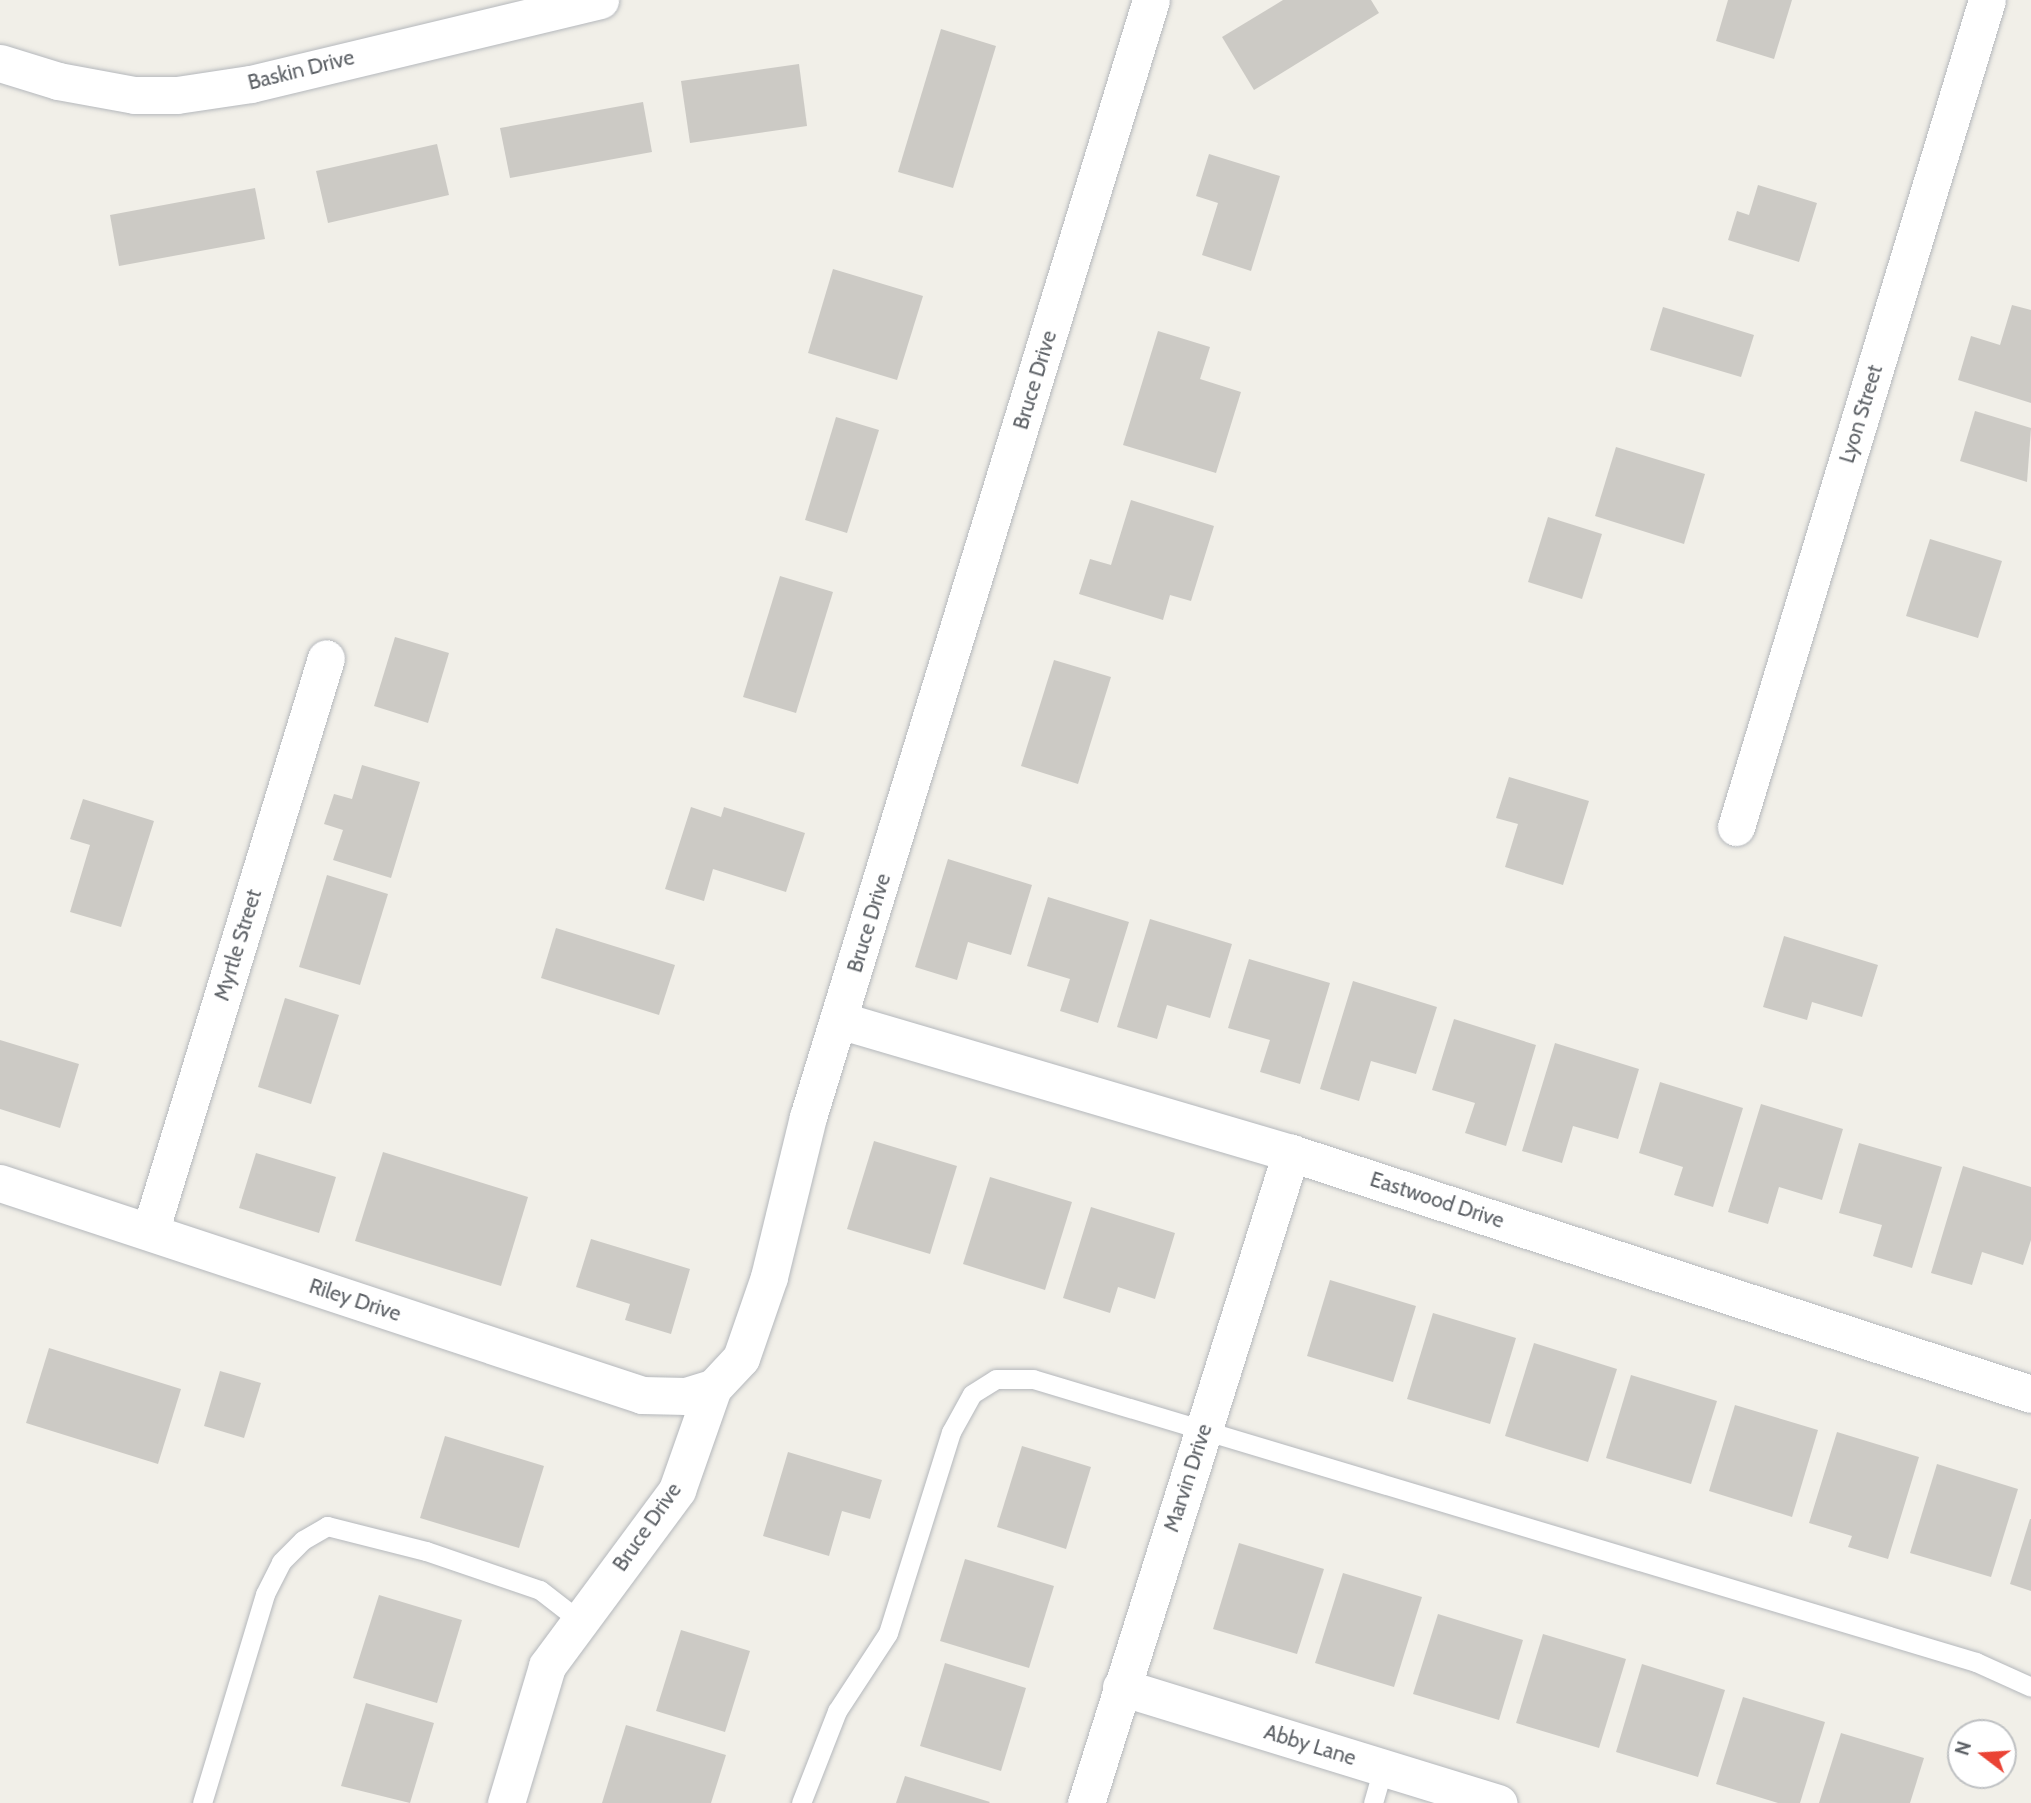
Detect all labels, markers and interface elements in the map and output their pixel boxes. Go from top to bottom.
street label: Baskin Drive [245,45,357,95]
street label: Bruce Drive [1008,328,1062,432]
street label: Lyon Street [1834,362,1888,466]
street label: Bruce Drive [842,871,896,975]
street label: Myrtle Street [209,886,267,1004]
street label: Eastwood Drive [1367,1167,1507,1233]
street label: Riley Drive [306,1273,404,1327]
street label: Marvin Drive [1159,1421,1217,1535]
street label: Bruce Drive [607,1478,687,1576]
street label: Abby Lane [1261,1719,1359,1771]
north arrow [1947,1719,2017,1789]
text: N [1950,1739,1976,1758]

